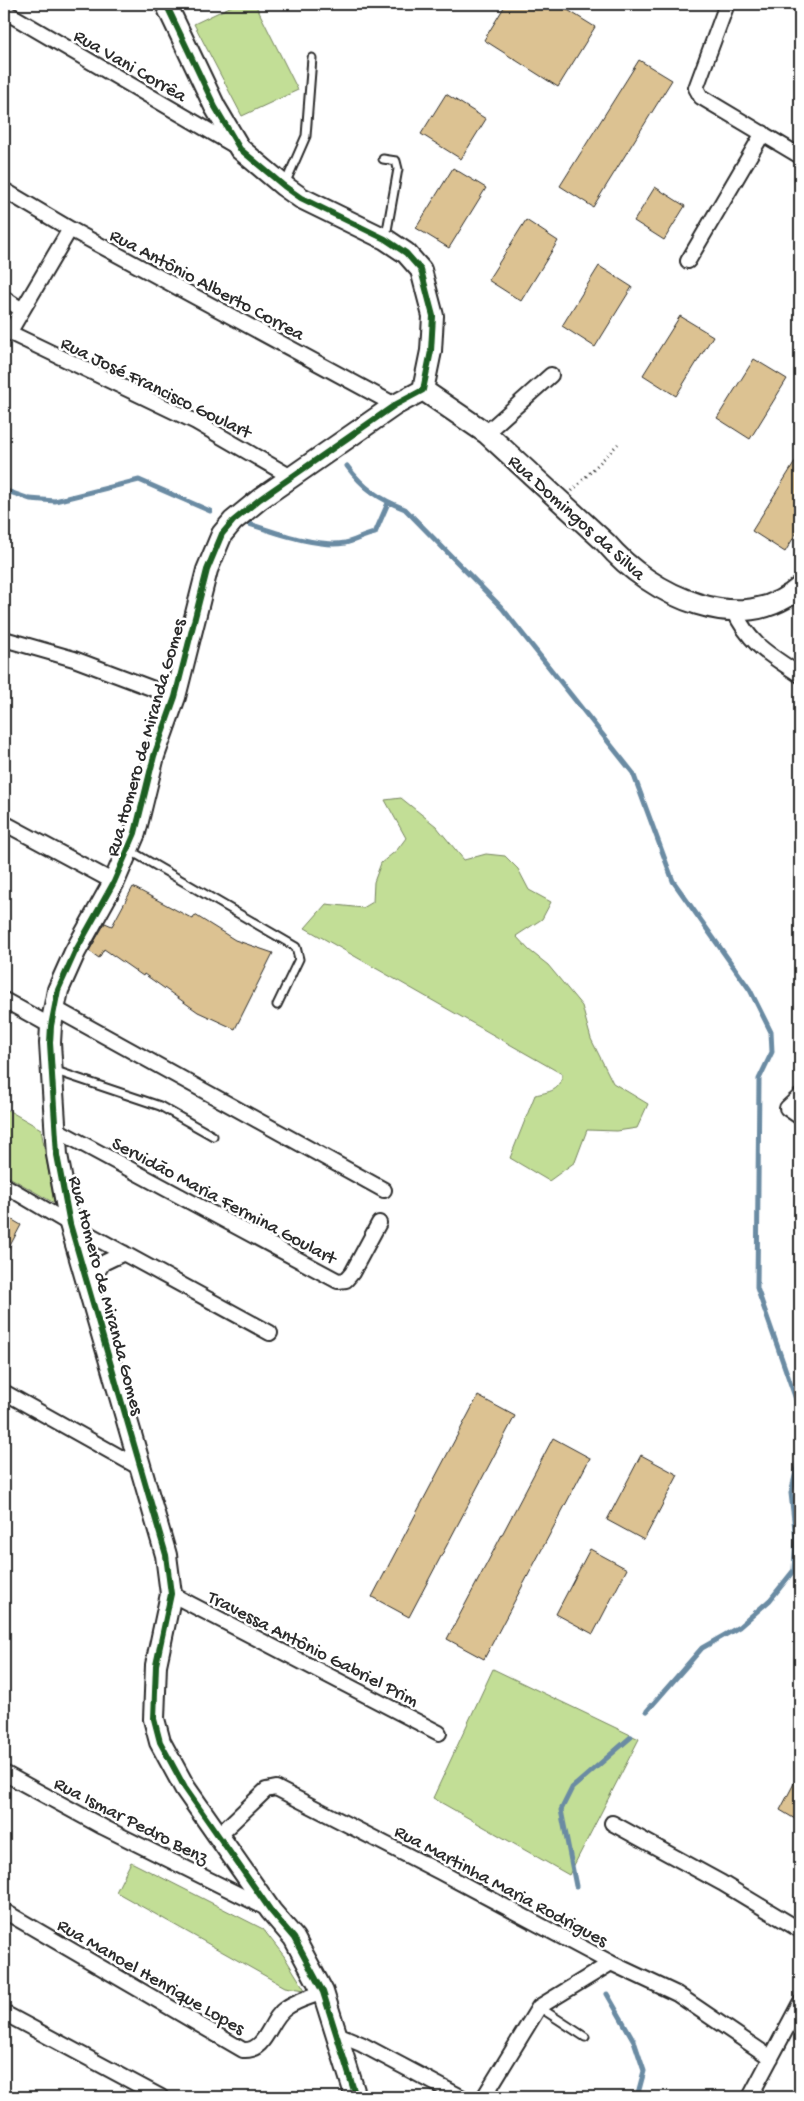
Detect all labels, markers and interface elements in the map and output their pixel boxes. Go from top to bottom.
street label: Rua Vani Corrêa [69,25,191,109]
street label: Rua Antônio Alberto Correa [105,225,309,348]
street label: Rua José Francisco Goulart [56,333,257,446]
street label: Rua Domingos da Silva [502,451,650,587]
street label: Rua Homero de Miranda Gomes [102,615,193,860]
street label: Servidão Maria Fermina Goulart [107,1133,342,1272]
street label: Rua Homero de Miranda Gomes [62,1174,148,1419]
street label: Travessa Antônio Gabriel Prim [202,1586,422,1714]
street label: Rua Ismar Pedro Benz [49,1773,212,1871]
street label: Rua Martinha Maria Rodrigues [390,1821,612,1954]
street label: Rua Manoel Henrique Lopes [52,1915,249,2042]

